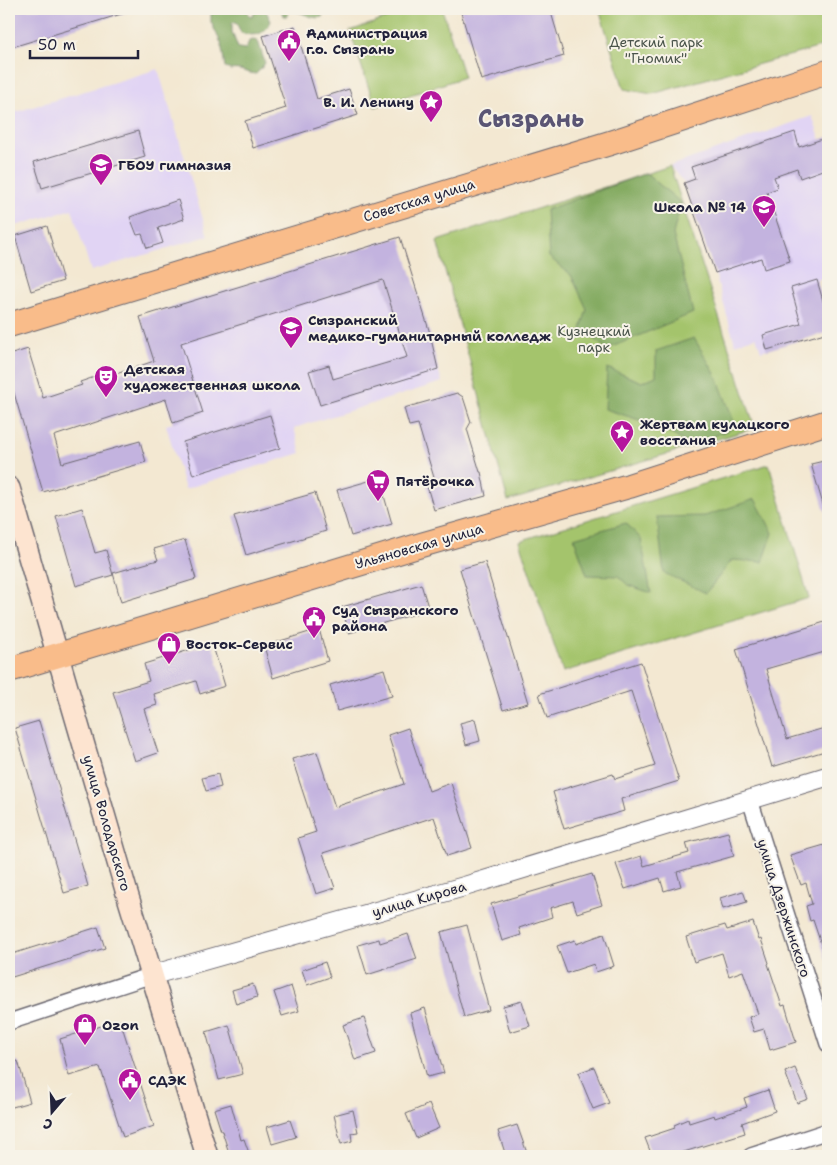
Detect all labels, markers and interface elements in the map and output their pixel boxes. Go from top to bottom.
place label: Администрация г.о. Сызрань [306,24,427,58]
scale bar [30,28,138,60]
public building icon: Администрация г.о. Сызрань [276,28,302,62]
park label: Детский парк "Гномик" [609,33,703,67]
text: 50 m [38,35,76,55]
place icon: В. И. Ленину [418,89,444,123]
place label: В. И. Ленину [323,93,414,111]
district label: Сызрань [478,103,584,135]
school or university icon: ГБОУ гимназия [88,152,114,186]
place label: ГБОУ гимназия [118,156,231,174]
street label: Советская улица [361,174,477,226]
school or university icon: Школа № 14 [751,194,777,228]
place label: Школа № 14 [654,198,746,216]
place label: Сызранский медико-гуманитарный колледж [308,311,551,345]
school or university icon: Сызранский медико-гуманитарный колледж [278,315,304,349]
park label: Кузнецкий парк [557,322,631,356]
place label: Детская художественная школа [124,360,301,394]
theatre icon: Детская художественная школа [93,364,119,398]
place label: Жертвам кулацкого восстания [640,415,790,449]
place icon: Жертвам кулацкого восстания [609,419,635,453]
supermarket icon: Пятёрочка [365,468,391,502]
place label: Пятёрочка [396,472,475,490]
street label: Ульяновская улица [353,519,485,573]
place label: Суд Сызранского района [332,601,459,635]
public building icon: Суд Сызранского района [301,605,327,639]
shop icon: Восток-Сервис [156,631,182,665]
place label: Восток-Сервис [186,635,293,653]
street label: улица Володарского [79,753,135,893]
street label: улица Дзержинского [753,837,815,979]
street label: улица Кирова [370,877,468,921]
shop icon: Ozon [72,1012,98,1046]
place label: Ozon [102,1016,139,1034]
public building icon: СДЭК [117,1067,143,1101]
place label: СДЭК [148,1071,187,1089]
north arrow [28,1088,78,1138]
text: С [41,1114,55,1134]

